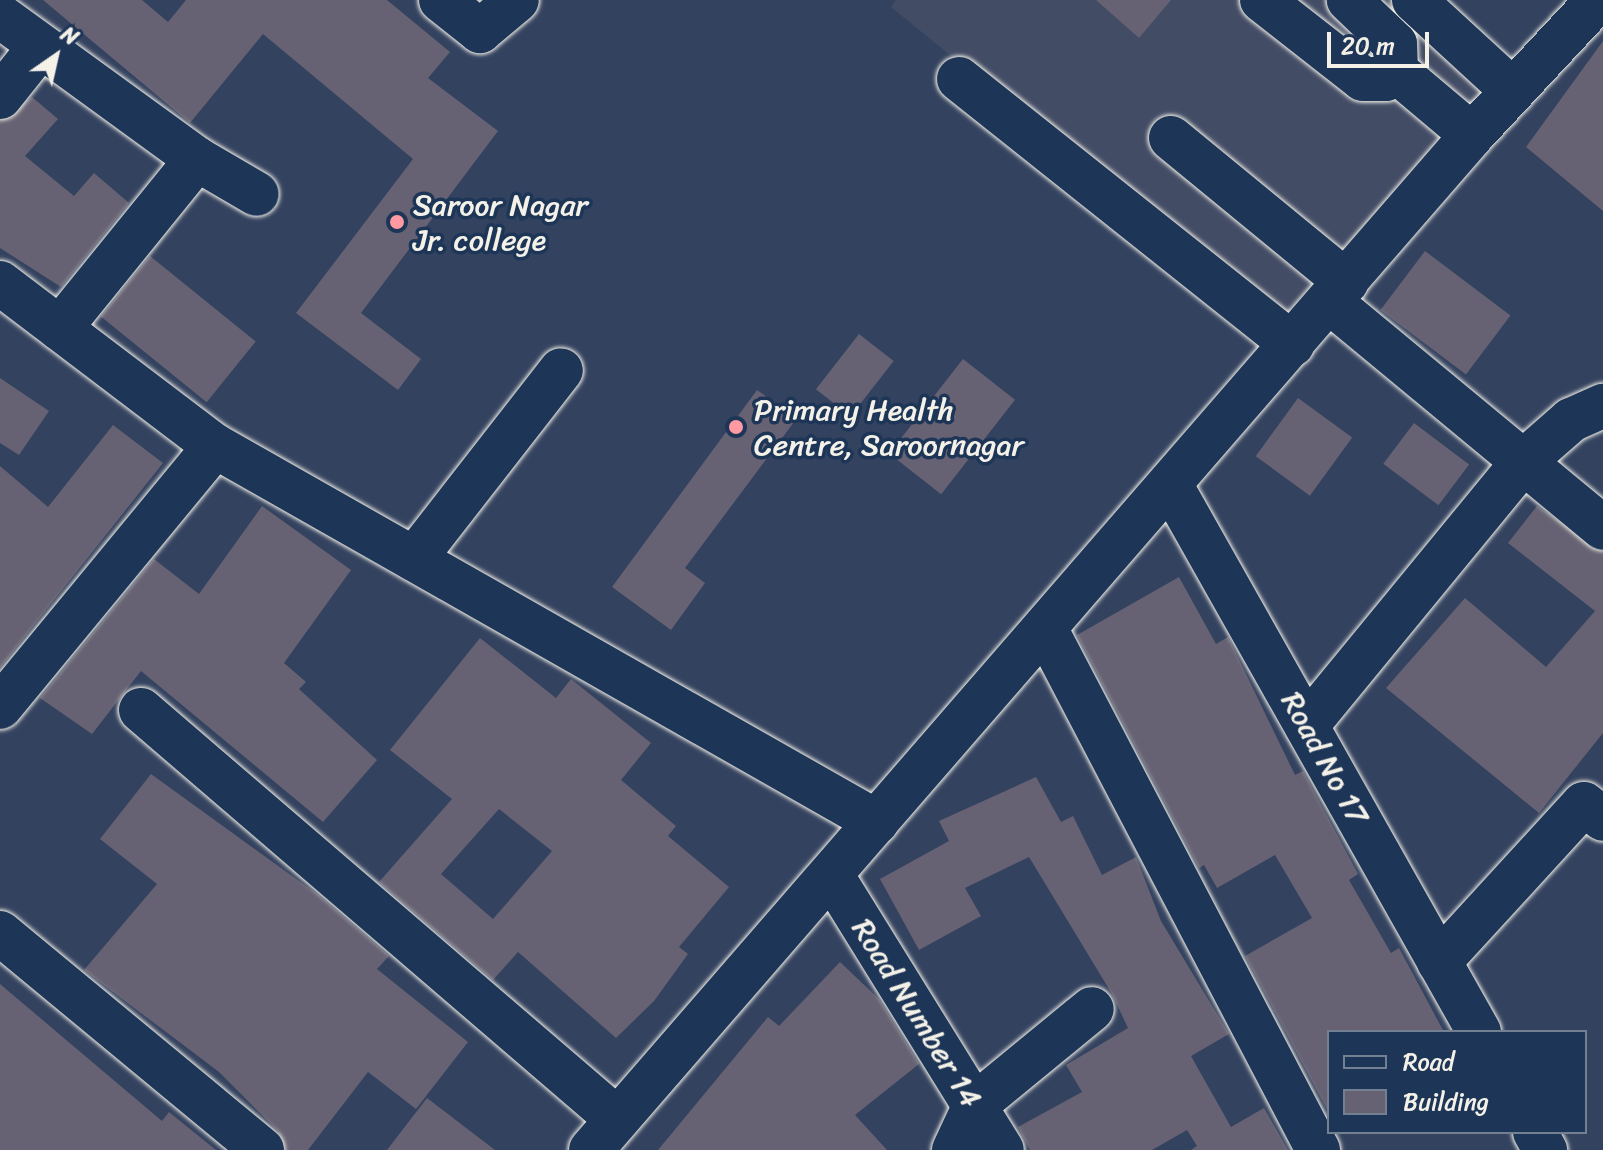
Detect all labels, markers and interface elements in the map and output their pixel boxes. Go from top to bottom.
text: N [52,15,87,56]
north arrow [16,16,96,96]
scale bar [1331,16,1433,66]
text: 20 m [1341,25,1395,67]
place label: Saroor Nagar Jr. college [413,187,588,258]
marker: Saroor Nagar Jr. college [388,213,406,231]
place label: Primary Health Centre, Saroornagar [754,392,1023,462]
marker: Primary Health Centre, Saroornagar [725,416,747,438]
street label: Road No 17 [1274,685,1376,831]
street label: Road Number 14 [845,912,989,1114]
legend [1327,1030,1587,1134]
text: Road [1403,1041,1454,1083]
text: Building [1403,1081,1489,1123]

